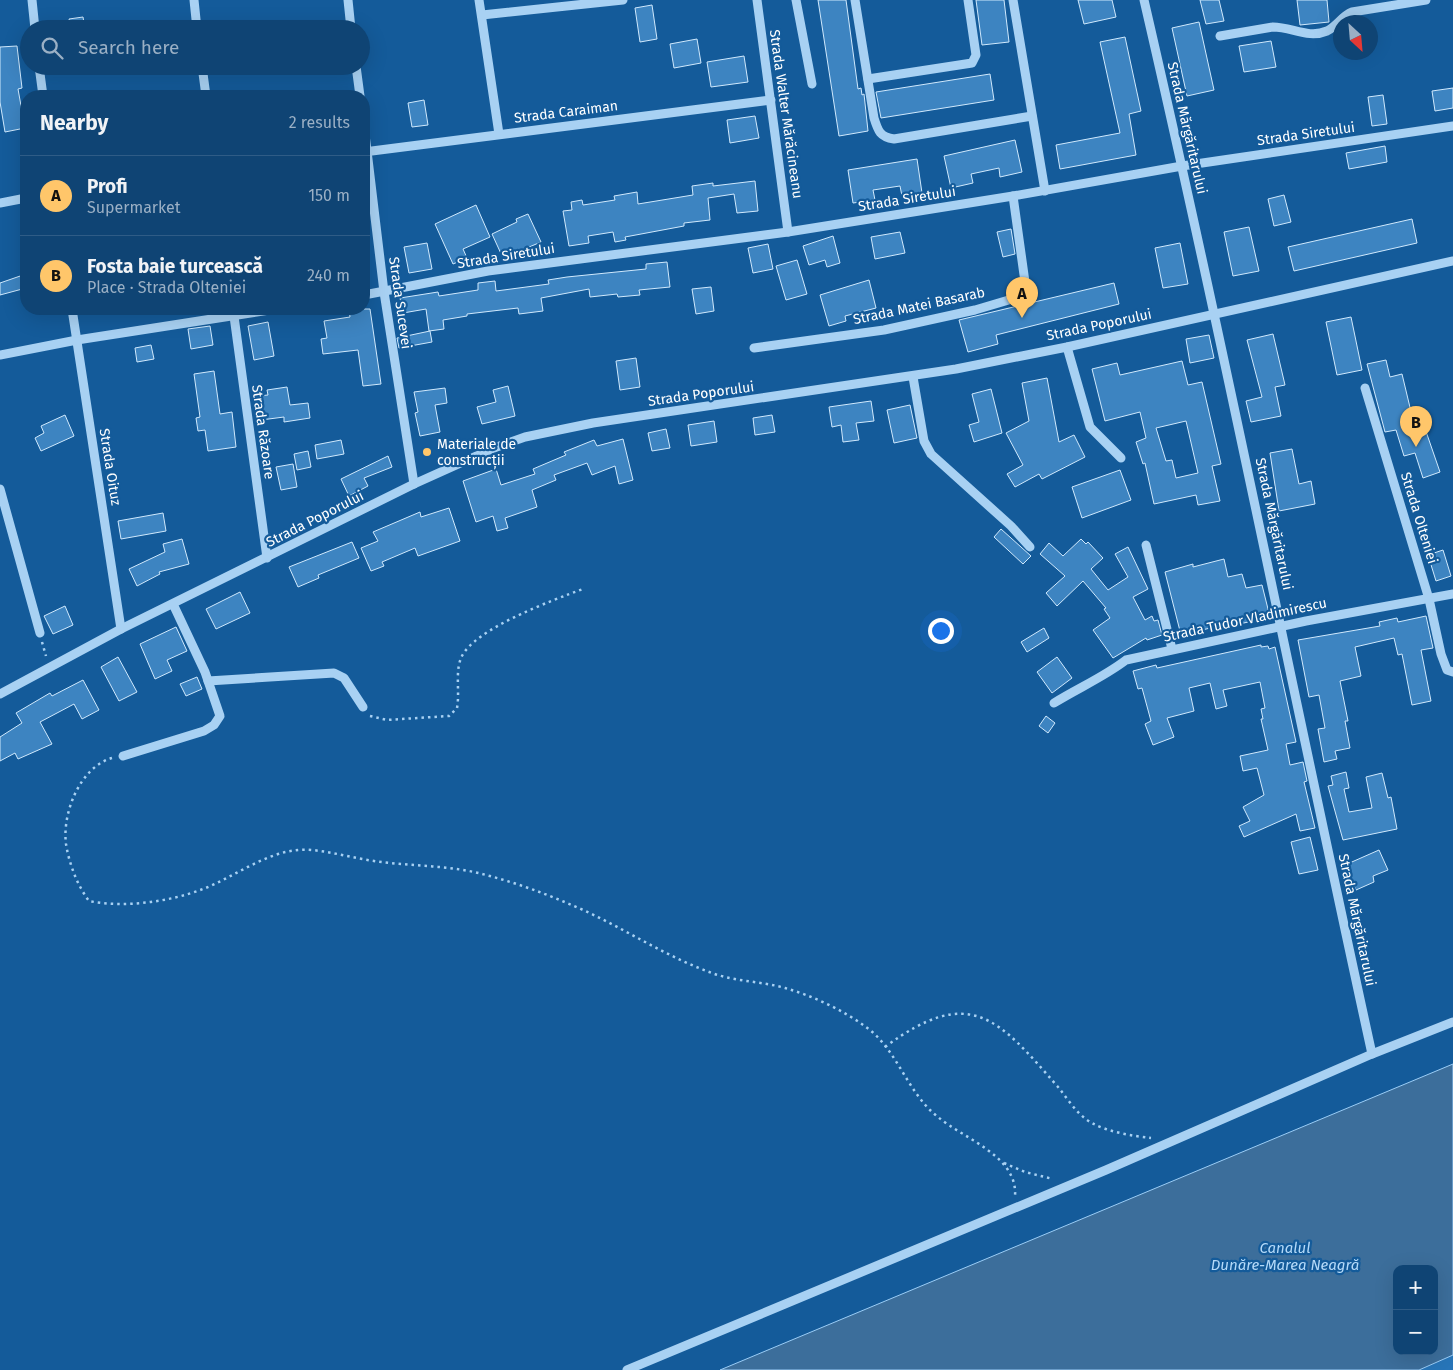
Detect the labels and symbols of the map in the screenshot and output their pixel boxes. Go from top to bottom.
north arrow [1333,15,1378,60]
street label: Strada Walter Mărăcineanu [766,28,806,200]
street label: Strada Mărgăritarului [1164,60,1210,196]
street label: Strada Caraiman [513,97,619,127]
street label: Strada Siretului [1256,119,1356,149]
street label: Strada Siretului [857,183,957,215]
street label: Strada Siretului [456,240,556,272]
street label: Strada Sucevei [385,256,415,350]
pin: A [1006,277,1038,318]
street label: Strada Matei Basarab [851,284,987,328]
street label: Strada Poporului [1045,306,1153,344]
street label: Strada Poporului [647,378,755,410]
street label: Strada Răzoare [248,384,278,480]
pin: B [1400,406,1432,447]
street label: Strada Oituz [96,427,124,507]
place label: Materiale de construcții [437,436,516,470]
marker: Materiale de construcții [421,446,433,458]
street label: Strada Mărgăritarului [1252,456,1296,592]
street label: Strada Olteniei [1397,470,1441,566]
street label: Strada Poporului [263,487,367,551]
street label: Strada Tudor Vladimirescu [1162,594,1328,646]
your location [928,618,954,644]
street label: Strada Mărgăritarului [1335,852,1379,988]
water label: Canalul Dunăre-Marea Neagră [1211,1239,1359,1274]

